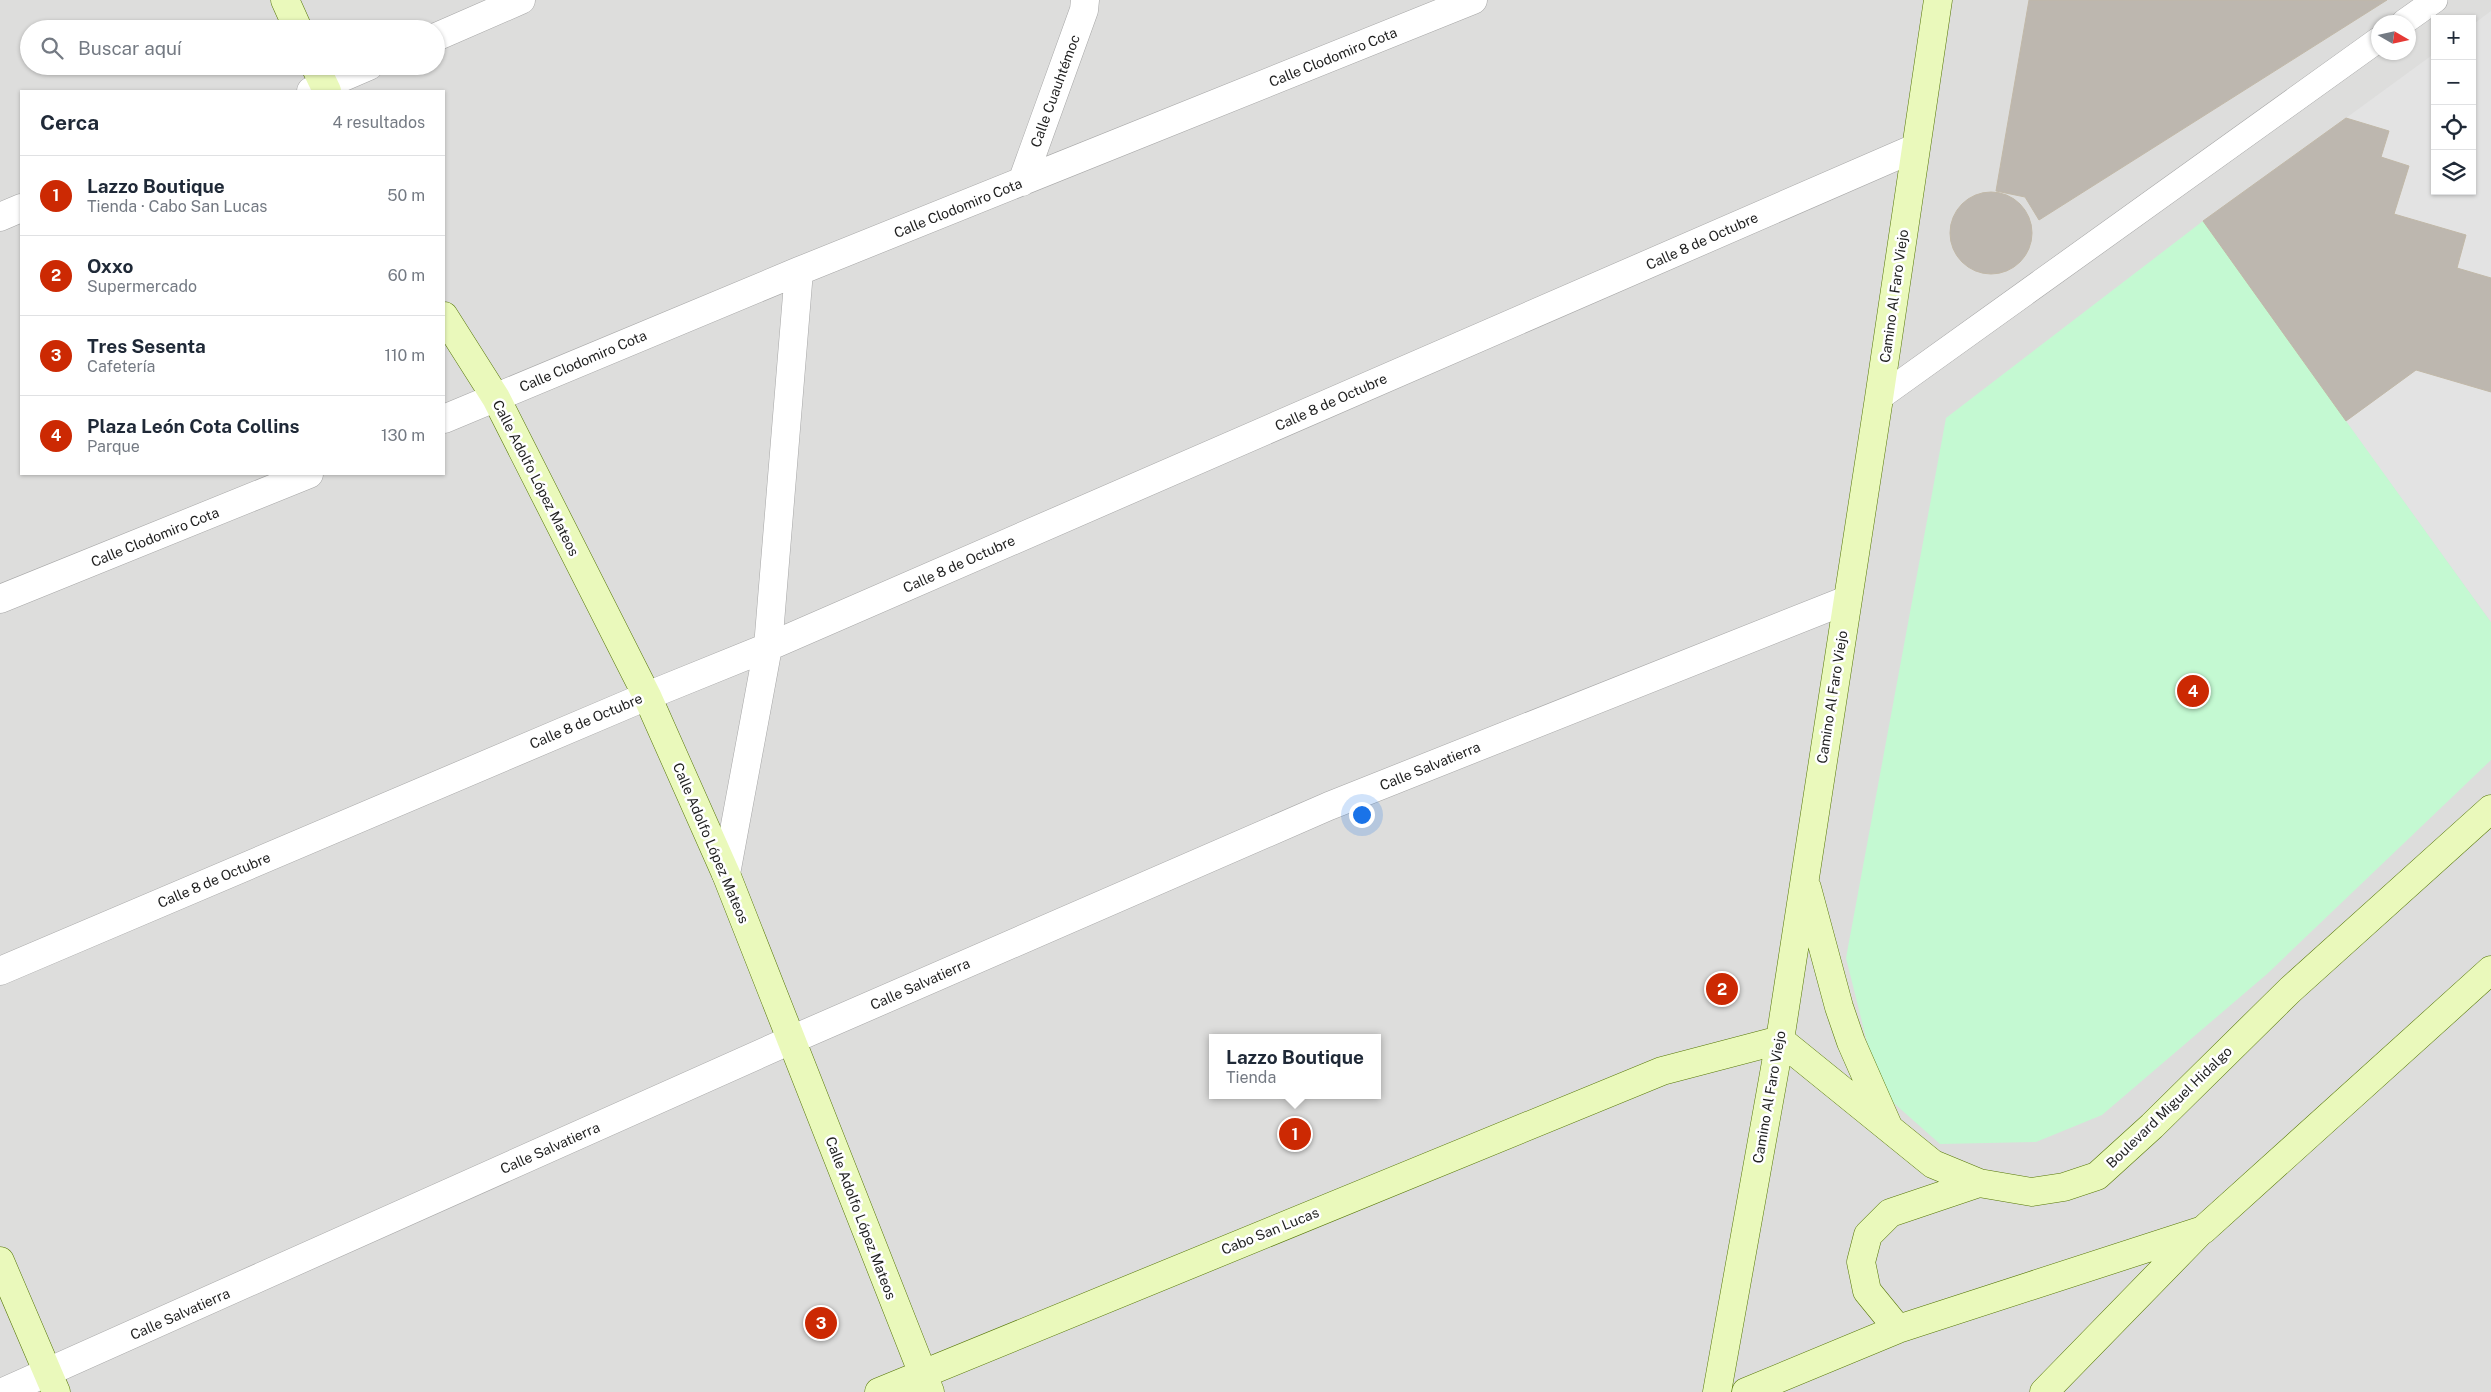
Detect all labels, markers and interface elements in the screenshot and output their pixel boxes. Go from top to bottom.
north arrow [2371,15,2416,60]
map controls [2431,15,2476,195]
button: + [2431,15,2476,60]
search box [20,20,445,75]
street label: Calle Clodomiro Cota [1267,24,1399,90]
street label: Calle Cuauhtémoc [1027,32,1083,150]
icon: search [38,34,66,62]
text: Buscar aquí [78,37,182,59]
button: − [2431,60,2476,105]
button: locate [2431,105,2476,150]
text: Cerca [40,110,99,135]
text: 4 resultados [333,113,425,132]
button: layers [2431,150,2476,195]
text: Lazzo Boutique [87,175,225,197]
street label: Calle Clodomiro Cota [892,175,1024,241]
text: 1 [53,186,59,205]
text: 50 m [387,186,425,205]
text: Tienda · Cabo San Lucas [87,197,267,216]
street label: Calle 8 de Octubre [1643,209,1761,273]
street label: Camino Al Faro Viejo [1877,228,1911,364]
text: Oxxo [87,255,133,277]
text: 2 [51,266,61,285]
text: 60 m [388,266,425,285]
text: Supermercado [87,277,197,296]
street label: Calle Clodomiro Cota [517,327,649,395]
text: Tres Sesenta [87,335,206,357]
text: 3 [51,346,61,365]
text: 110 m [384,346,425,365]
text: Cafetería [87,357,155,376]
street label: Calle 8 de Octubre [1272,370,1390,434]
street label: Calle Adolfo López Mateos [490,397,582,559]
text: Plaza León Cota Collins [87,415,299,437]
text: 4 [51,426,61,445]
text: 130 m [381,426,425,445]
text: Parque [87,437,140,456]
street label: Calle Clodomiro Cota [89,504,221,570]
street label: Calle 8 de Octubre [900,532,1018,596]
street label: Camino Al Faro Viejo [1814,629,1850,765]
pin: 4 [2177,672,2209,710]
street label: Calle 8 de Octubre [527,690,645,752]
street label: Calle Salvatierra [1377,739,1483,793]
street label: Calle Adolfo López Mateos [670,760,752,926]
your location [1349,802,1375,828]
street label: Calle 8 de Octubre [155,849,273,911]
street label: Calle Salvatierra [868,955,972,1013]
pin: 2 [1706,970,1738,1008]
street label: Camino Al Faro Viejo [1749,1029,1789,1165]
popup [1209,1034,1381,1099]
street label: Boulevard Miguel Hidalgo [2103,1043,2235,1171]
text: Lazzo Boutique [1226,1046,1364,1068]
text: Tienda [1226,1068,1276,1087]
pin: 1 [1279,1115,1311,1153]
street label: Calle Salvatierra [498,1119,602,1177]
street label: Calle Adolfo López Mateos [823,1134,899,1302]
street label: Cabo San Lucas [1219,1204,1321,1258]
street label: Calle Salvatierra [128,1285,232,1343]
pin: 3 [805,1304,837,1342]

